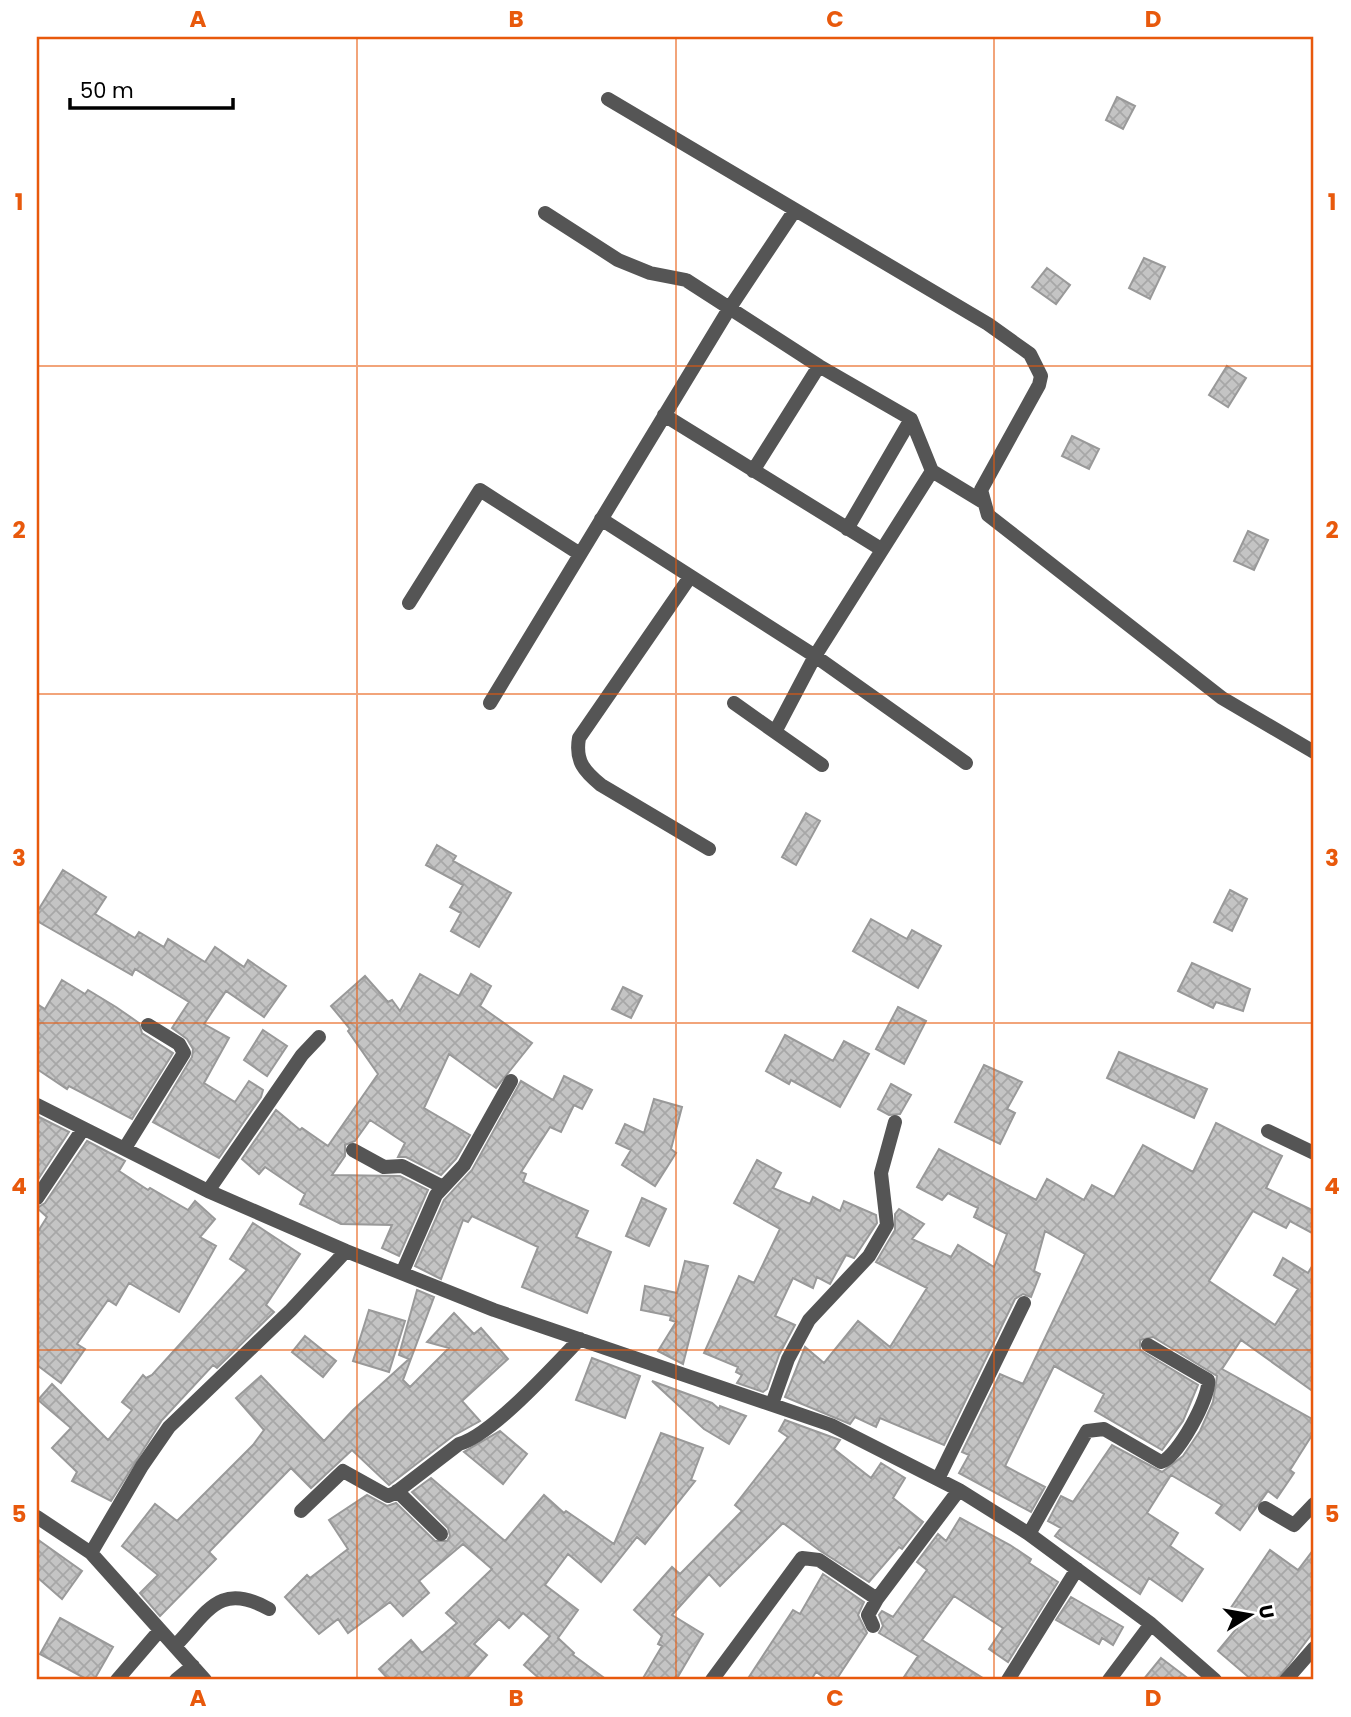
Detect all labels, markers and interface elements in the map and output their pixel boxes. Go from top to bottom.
text: A [190,3,207,35]
text: B [508,3,524,35]
text: C [826,3,844,35]
text: D [1145,3,1161,35]
scale bar [70,66,233,110]
text: 50 m [80,76,134,105]
text: 1 [15,186,23,218]
text: 1 [1328,186,1336,218]
text: 2 [12,514,26,546]
text: 2 [1325,514,1339,546]
text: 3 [12,842,26,874]
text: 3 [1325,842,1339,874]
text: 4 [11,1170,27,1202]
text: 4 [1324,1170,1340,1202]
text: 5 [12,1498,26,1530]
text: 5 [1325,1498,1339,1530]
north arrow [1214,1580,1284,1650]
text: U [1252,1603,1281,1621]
text: A [190,1682,207,1714]
text: B [508,1682,524,1714]
text: C [826,1682,844,1714]
text: D [1145,1682,1161,1714]

